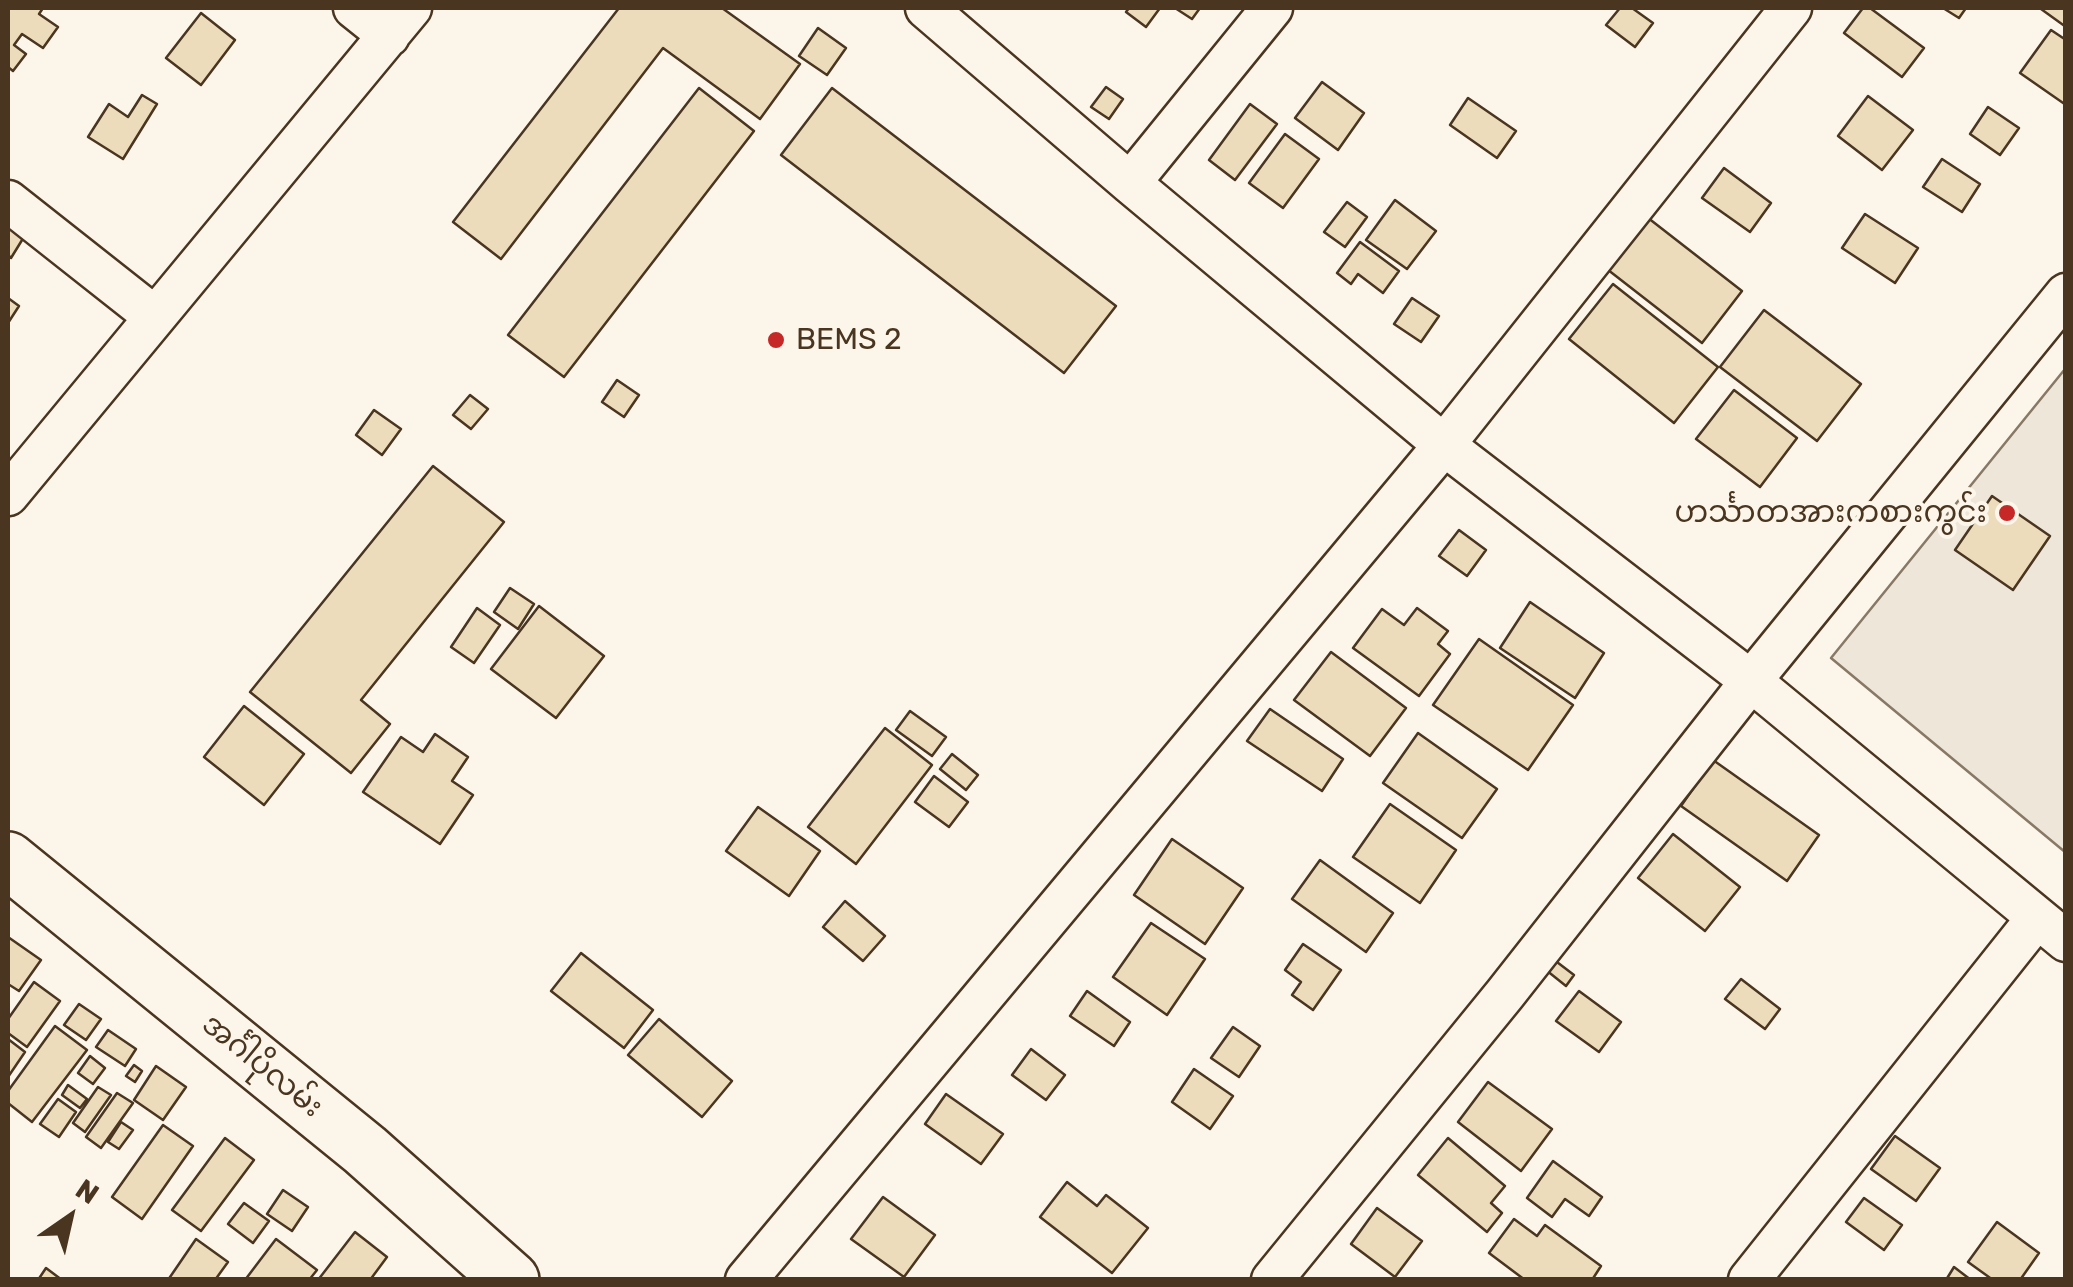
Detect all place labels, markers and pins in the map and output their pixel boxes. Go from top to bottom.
place label: BEMS 2 [796,322,902,358]
marker: BEMS 2 [765,329,787,351]
place label: ဟင်္သာတအားကစားကွင်း [1674,495,1987,531]
marker: ဟင်္သာတအားကစားကွင်း [1996,502,2018,524]

